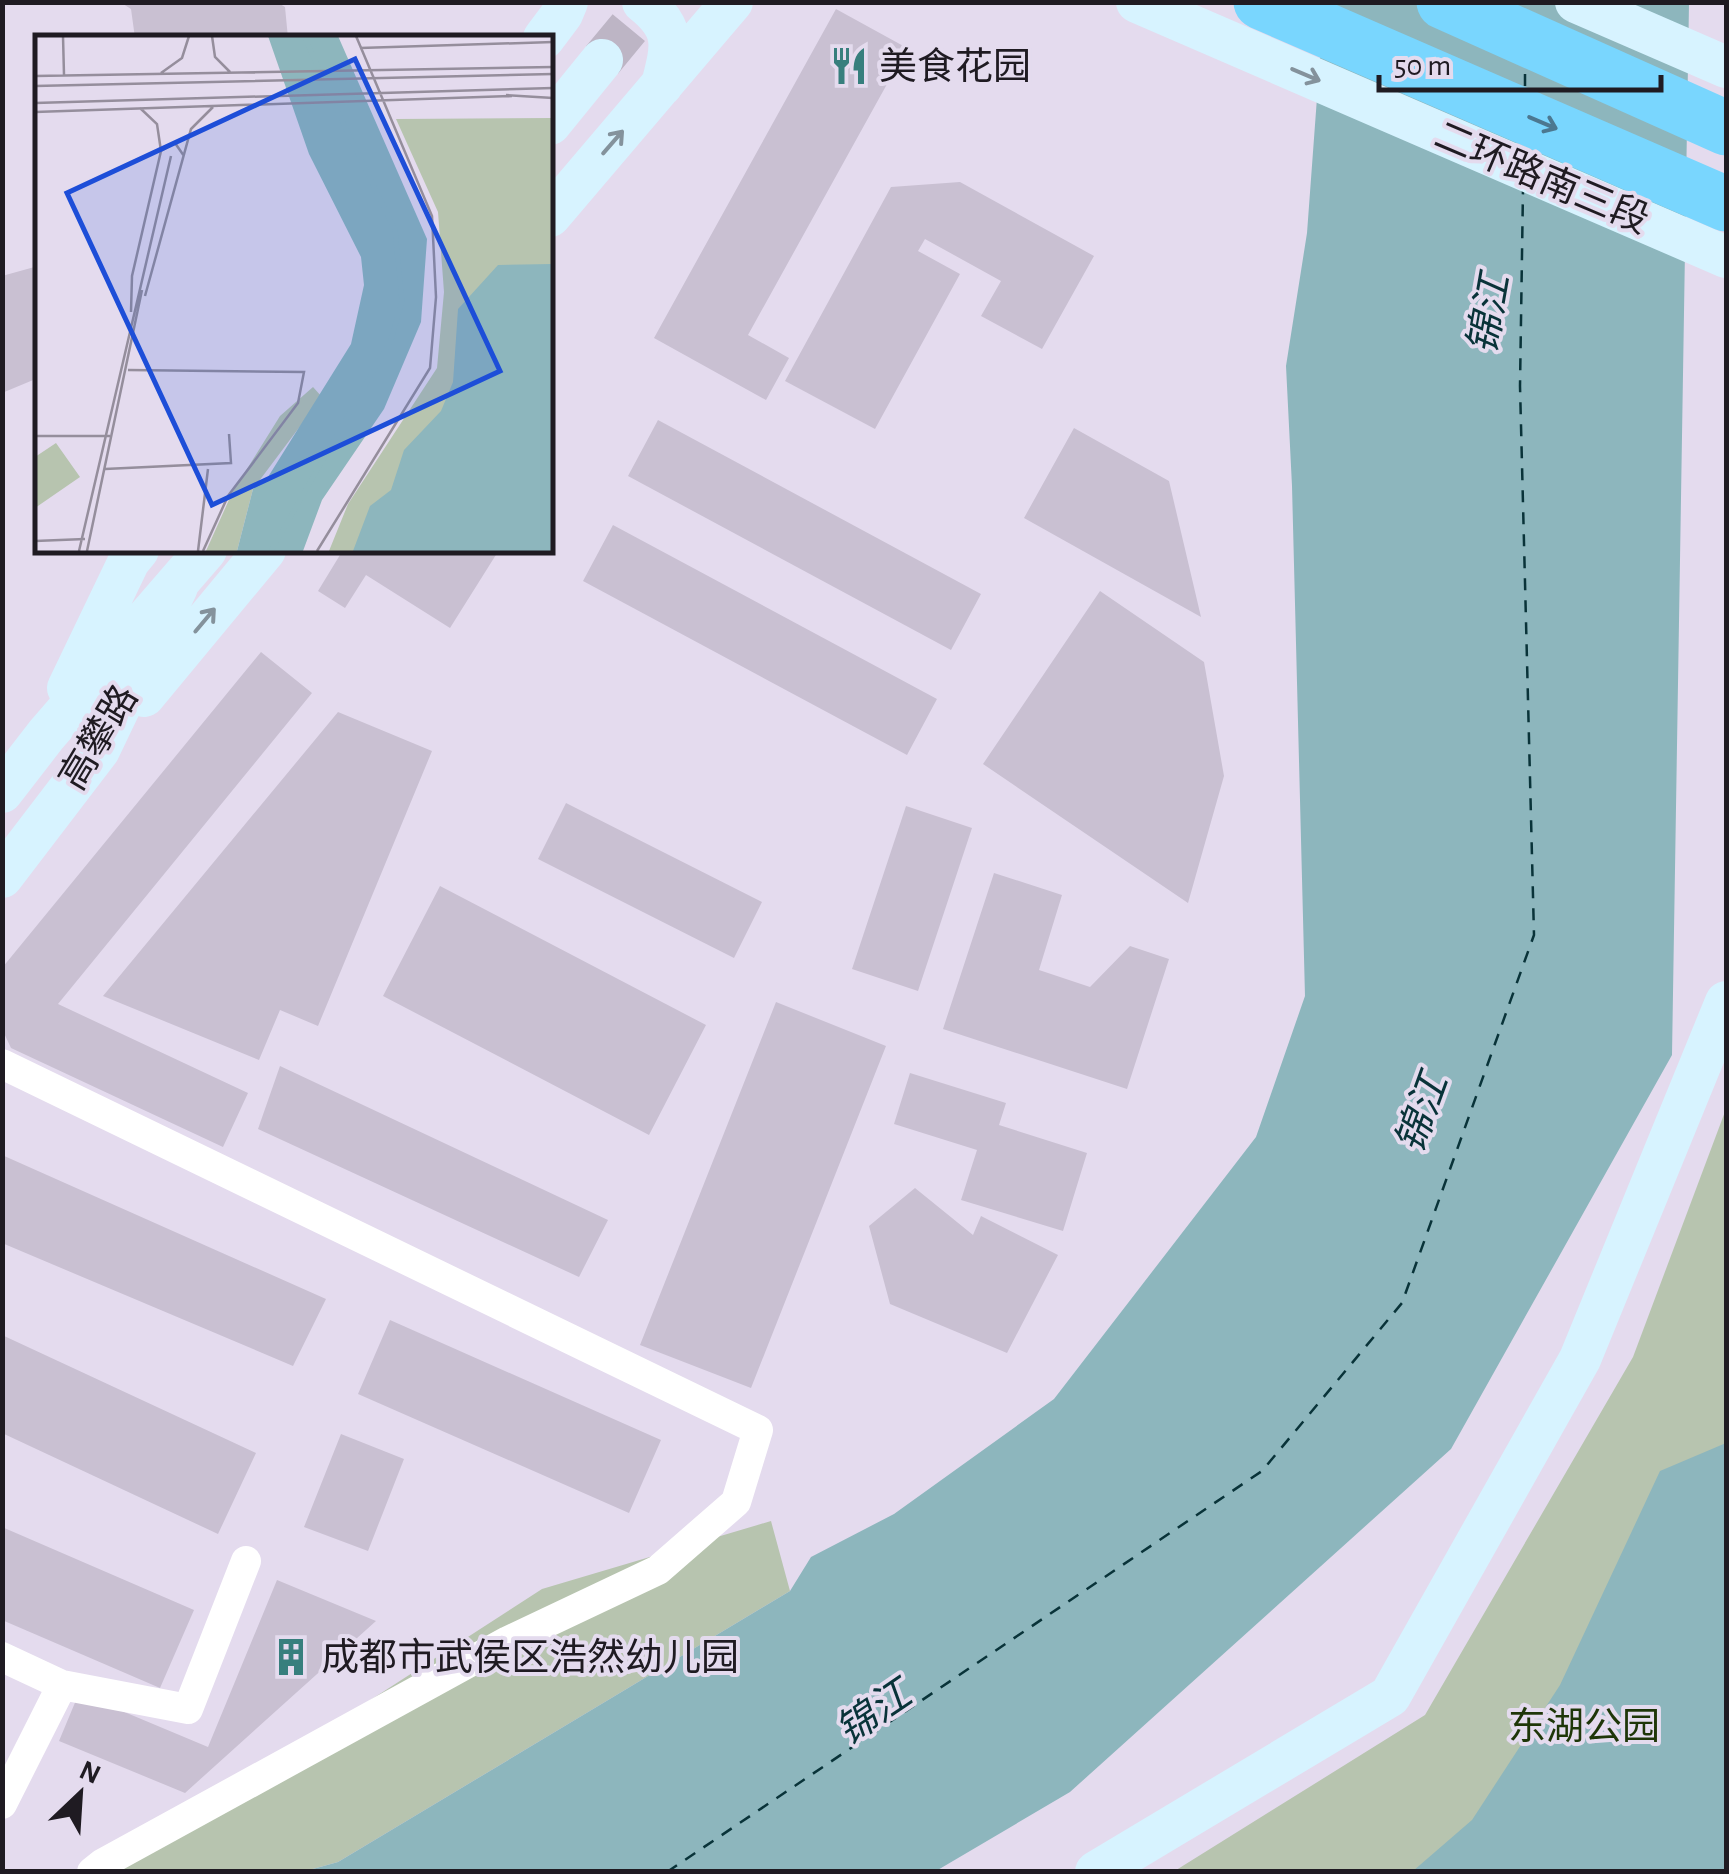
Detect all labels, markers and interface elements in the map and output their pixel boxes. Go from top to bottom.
scale bar [1379,30,1662,92]
inset map [35,35,552,552]
restaurant icon: 美食花园 [828,45,870,87]
place label: 美食花园 [879,46,1031,87]
text: 50 m [1394,51,1451,81]
one-way arrow [1290,67,1321,85]
street label: 二环路南三段 [1429,114,1655,241]
one-way arrow [1527,115,1558,133]
one-way arrow [602,129,624,155]
water label: 锦江 [1461,267,1517,357]
one-way arrow [194,608,216,634]
street label: 高攀路 [51,678,145,797]
water label: 锦江 [1389,1065,1457,1158]
building icon: 成都市武侯区浩然幼儿园 [270,1636,312,1678]
place label: 成都市武侯区浩然幼儿园 [321,1637,739,1678]
water label: 锦江 [829,1671,922,1753]
park label: 东湖公园 [1508,1706,1660,1747]
north arrow [30,1744,130,1844]
text: N [75,1756,104,1790]

